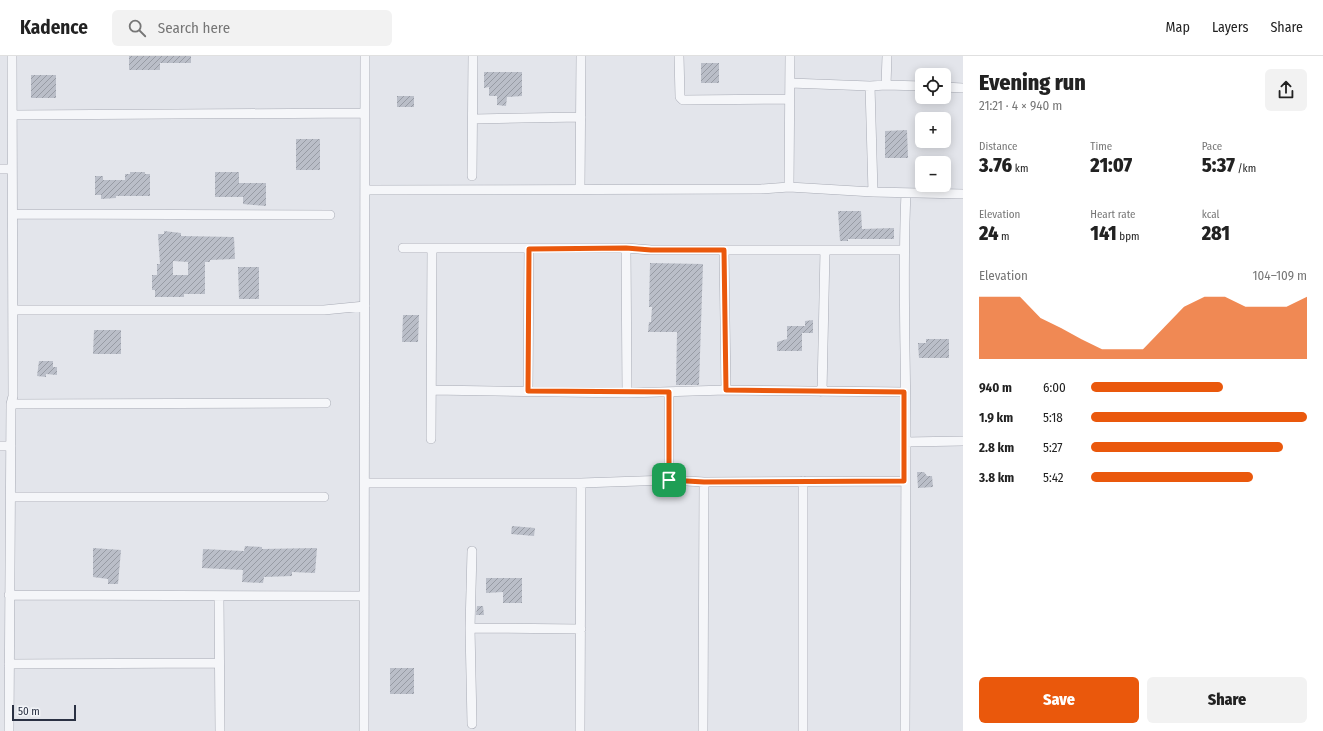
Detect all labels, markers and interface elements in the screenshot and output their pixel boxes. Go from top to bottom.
search box [112,10,392,46]
text: Kadence [20,16,88,39]
icon: search [126,17,148,39]
text: Search here [158,19,230,37]
text: Map [1166,19,1190,36]
text: Layers [1212,19,1248,36]
text: Share [1270,19,1303,36]
map controls [915,68,951,192]
button: locate [915,68,951,104]
text: Evening run [979,69,1086,96]
button: share [1265,69,1307,111]
text: 21:21 · 4 × 940 m [979,98,1062,113]
button: + [915,112,951,148]
text: Distance [979,140,1018,153]
text: Time [1090,140,1112,153]
text: Pace [1202,140,1222,153]
text: 3.76 [979,153,1012,177]
text: 21:07 [1090,153,1132,177]
text: 5:37 [1202,153,1235,177]
button: − [915,156,951,192]
text: km [1012,162,1028,175]
text: /km [1235,162,1256,175]
text: Elevation [979,208,1020,221]
text: Heart rate [1090,208,1136,221]
text: kcal [1202,208,1219,221]
text: 24 [979,221,999,245]
text: 141 [1090,221,1117,245]
text: 281 [1202,221,1230,245]
text: m [999,230,1010,243]
text: bpm [1117,230,1139,243]
text: Elevation [979,268,1028,283]
text: 104–109 m [1253,268,1307,283]
text: 940 m [979,380,1012,395]
text: 6:00 [1043,380,1066,395]
text: 1.9 km [979,410,1013,425]
text: 5:18 [1043,410,1063,425]
text: 2.8 km [979,440,1014,455]
text: 5:27 [1043,440,1063,455]
pin [652,463,686,497]
icon: arrive [658,469,680,491]
text: 3.8 km [979,470,1014,485]
text: 5:42 [1043,470,1064,485]
button: Save [979,677,1139,723]
button: Share [1147,677,1307,723]
scale bar [12,703,76,722]
text: 50 m [18,705,40,718]

